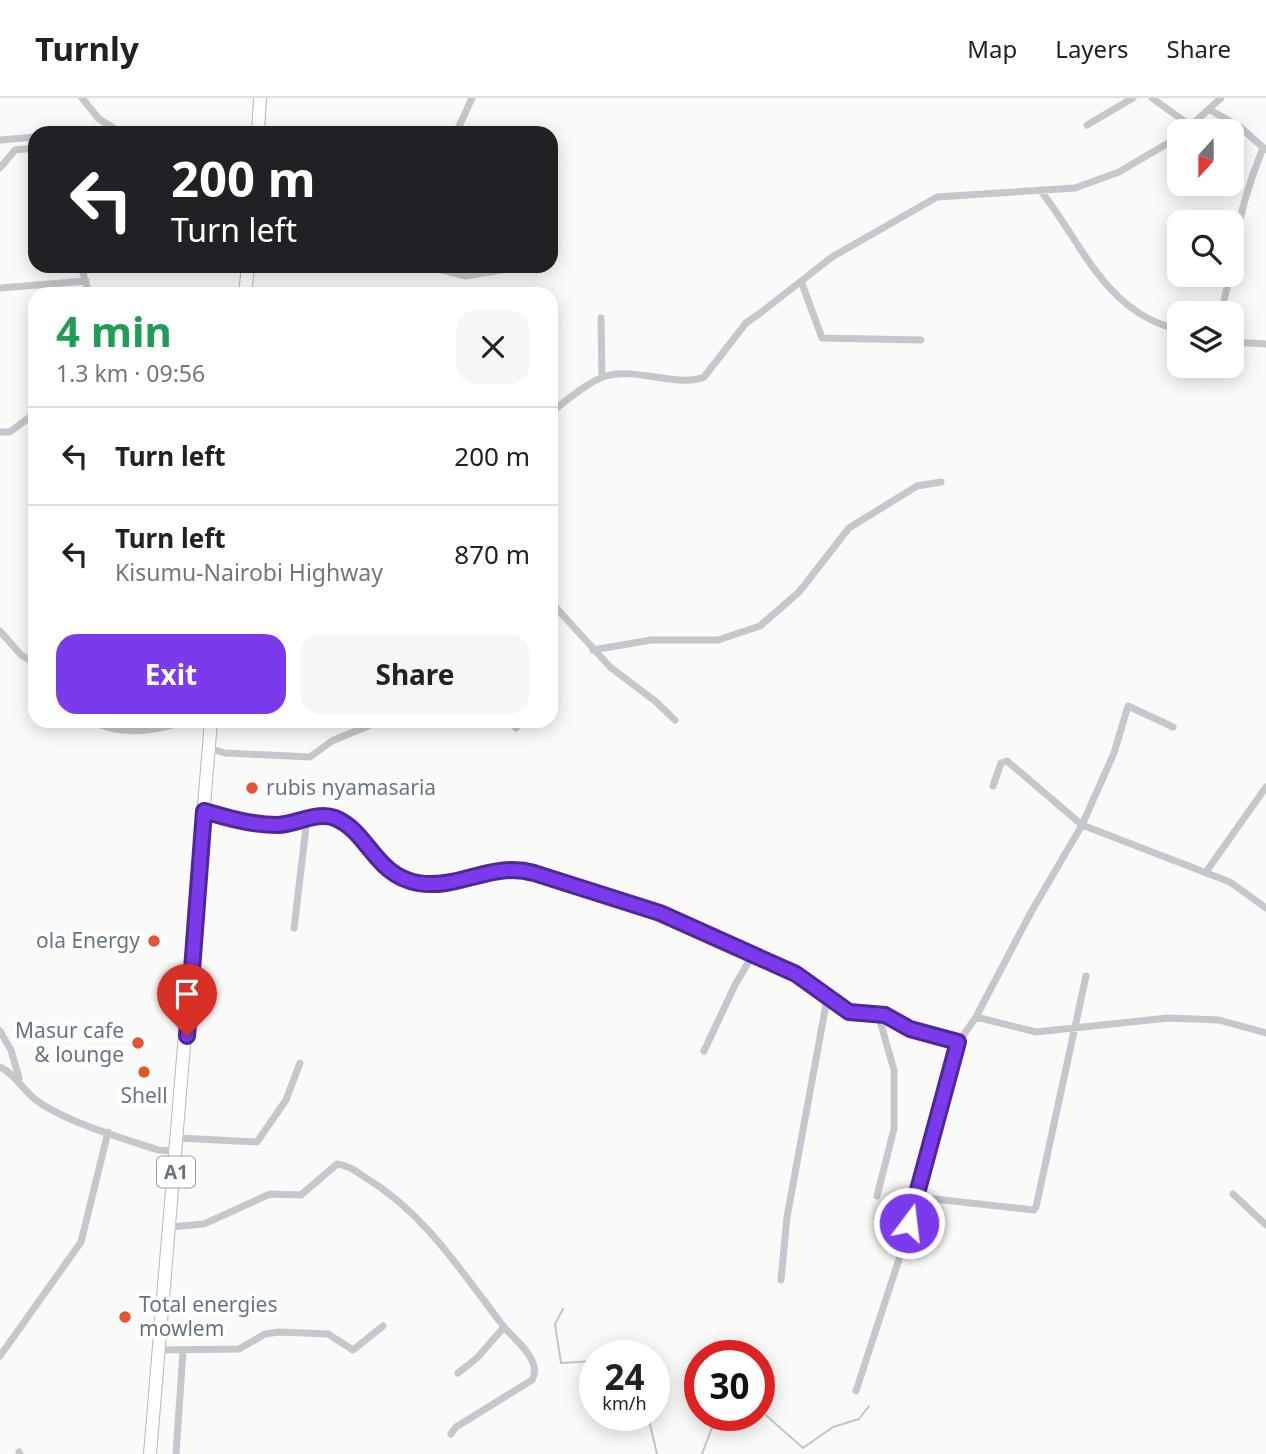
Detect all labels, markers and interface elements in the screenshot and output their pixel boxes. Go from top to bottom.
text: Turnly [35,26,139,71]
text: Map [967,32,1017,65]
text: Layers [1055,32,1129,65]
text: Share [1167,32,1231,65]
north arrow [1167,119,1244,196]
map controls [1167,119,1244,378]
text: 200 m [171,145,316,211]
icon: left [56,154,147,245]
text: Turn left [171,208,297,251]
button: search [1167,210,1244,287]
button: layers [1167,301,1244,378]
text: 4 min [56,302,172,359]
button: close [456,310,530,384]
text: 1.3 km · 09:56 [56,357,205,389]
icon: left [56,437,94,475]
text: Turn left [115,438,226,474]
text: 200 m [454,438,530,474]
text: Turn left [115,520,226,556]
icon: left [56,535,94,573]
text: 870 m [454,536,530,572]
text: Kisumu-Nairobi Highway [115,556,383,588]
button: Exit [56,634,286,714]
button: Share [300,634,530,714]
place label: rubis nyamasaria [266,773,436,801]
marker: rubis nyamasaria [244,780,260,796]
place label: ola Energy [36,926,140,954]
marker: ola Energy [146,933,162,949]
pin [157,964,217,1036]
icon: arrive [168,975,206,1013]
place label: Masur cafe & lounge [15,1016,124,1068]
marker: Masur cafe & lounge [130,1035,146,1051]
marker: Shell [136,1064,152,1080]
place label: Shell [120,1081,168,1109]
road number: A1 [157,1156,195,1188]
position arrow [872,1186,946,1260]
place label: Total energies mowlem [139,1290,278,1342]
marker: Total energies mowlem [117,1309,133,1325]
speed limit sign: 30 [684,1340,775,1431]
text: 24 [604,1353,645,1400]
text: km/h [602,1391,647,1415]

